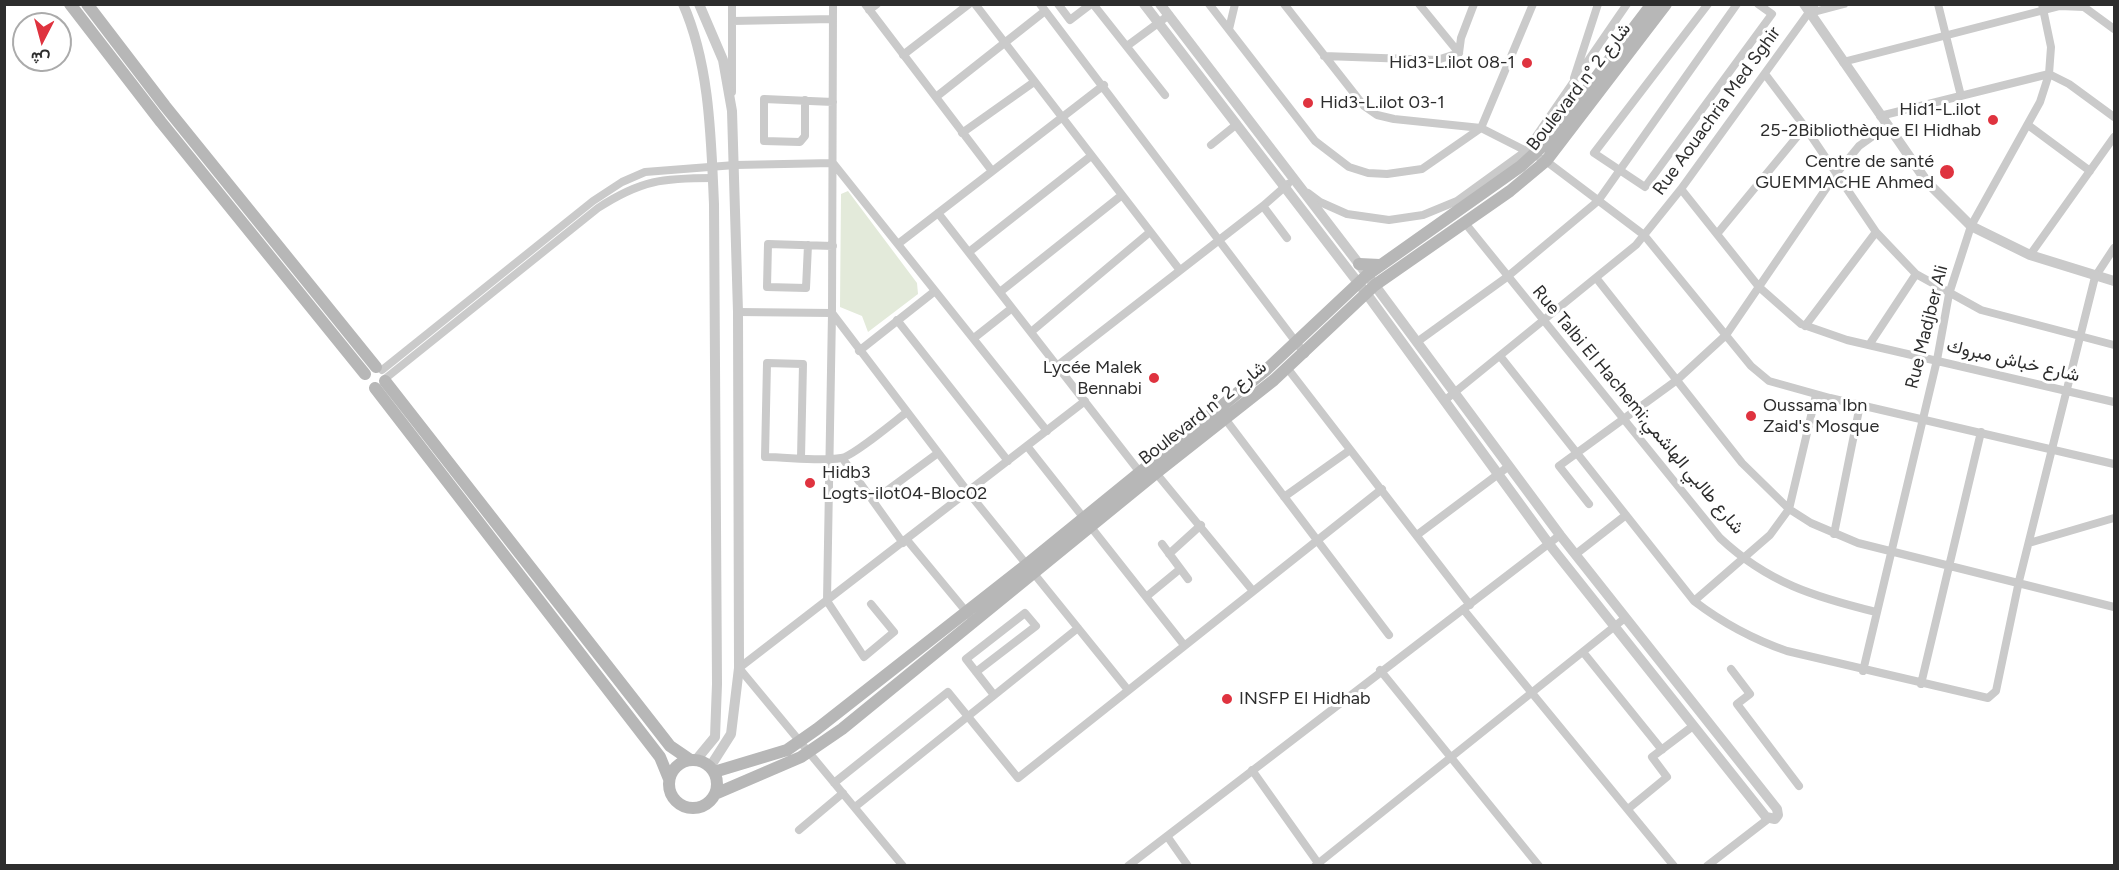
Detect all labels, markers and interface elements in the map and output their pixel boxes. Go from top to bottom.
north arrow [12,12,72,72]
street label: Boulevard n° شارع 2 [1522,19,1636,155]
street label: Rue Aouachria Med Sghir [1649,23,1785,199]
text: ش [30,48,51,69]
place label: Hid3-L.ilot 08-1 [1389,52,1515,74]
marker: Hid3-L.ilot 08-1 [1520,56,1534,70]
place label: Hid3-L.ilot 03-1 [1320,92,1445,114]
marker: Hid3-L.ilot 03-1 [1301,96,1315,110]
place label: Hid1-L.ilot 25-2Bibliothèque El Hidhab [1760,99,1981,142]
marker: Hid1-L.ilot 25-2Bibliothèque El Hidhab [1986,113,2000,127]
place label: Centre de santé GUEMMACHE Ahmed [1755,151,1934,194]
marker: Centre de santé GUEMMACHE Ahmed [1938,163,1956,181]
street label: Rue Madjber Ali [1901,263,1953,391]
street label: Rue Talbi El Hachemi;شارع طالبي الهاشمي [1528,281,1748,539]
street label: شارع خباش مبروك [1944,335,2082,387]
street label: Boulevard n° شارع 2 [1135,356,1271,470]
place label: Lycée Malek Bennabi [1043,357,1142,400]
marker: Lycée Malek Bennabi [1147,371,1161,385]
place label: Oussama Ibn Zaid's Mosque [1763,395,1879,438]
marker: Oussama Ibn Zaid's Mosque [1744,409,1758,423]
place label: Hidb3 Logts-ilot04-Bloc02 [822,462,987,504]
marker: Hidb3 Logts-ilot04-Bloc02 [803,476,817,490]
place label: INSFP El Hidhab [1239,688,1371,710]
marker: INSFP El Hidhab [1220,692,1234,706]

